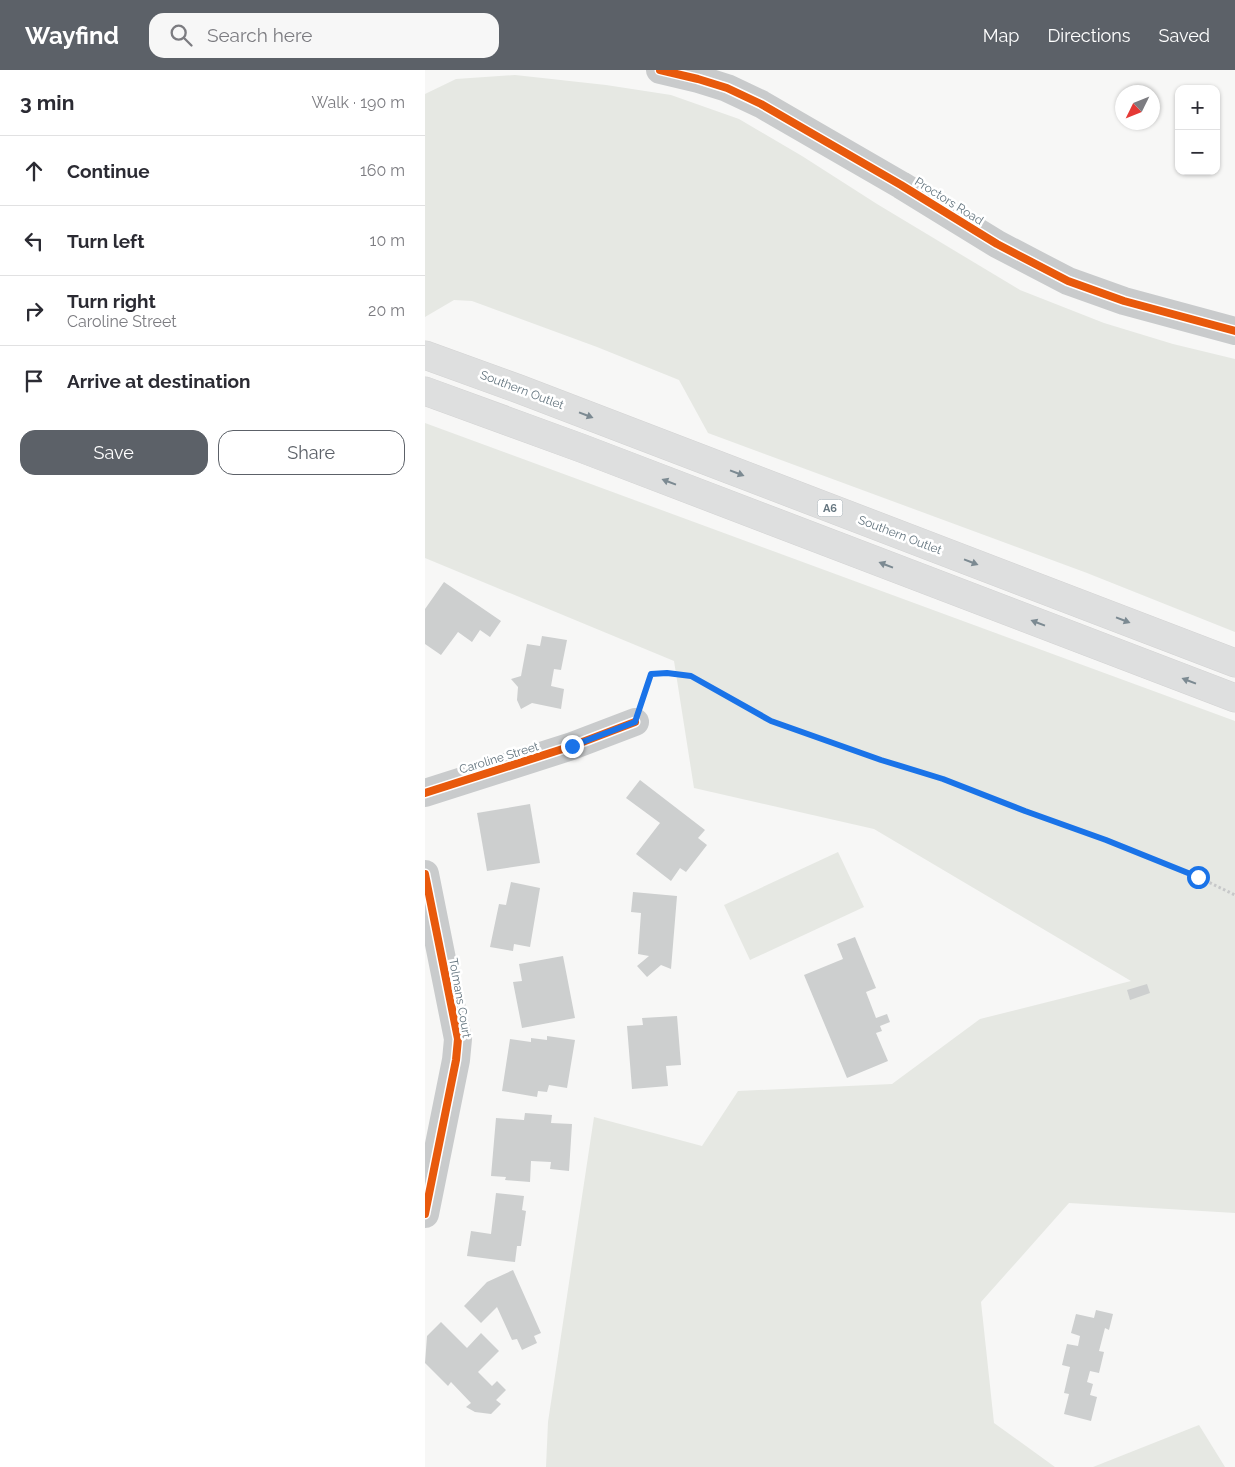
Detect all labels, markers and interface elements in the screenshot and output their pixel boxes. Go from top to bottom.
search box [149,13,499,58]
text: Wayfind [25,21,119,50]
icon: search [167,21,195,49]
text: Search here [207,24,312,46]
text: Map [983,25,1019,46]
text: Directions [1047,25,1131,46]
text: Saved [1159,25,1210,46]
north arrow [1115,85,1160,130]
map controls [1175,85,1220,175]
button: + [1175,85,1220,130]
text: 3 min [20,90,74,115]
text: Walk · 190 m [312,93,405,112]
button: − [1175,130,1220,175]
icon: ahead [20,157,48,185]
text: Continue [67,160,150,182]
text: 160 m [360,161,405,180]
street label: Proctors Road [912,174,986,228]
icon: left [20,227,48,255]
text: Turn left [67,230,144,252]
text: 10 m [370,231,405,250]
text: Turn right [67,290,156,312]
icon: right [20,297,48,325]
text: 20 m [368,301,405,320]
text: Caroline Street [67,312,177,331]
icon: arrive [20,367,48,395]
street label: Southern Outlet [478,368,566,412]
text: Arrive at destination [67,370,251,392]
one-way arrow [578,412,593,419]
button: Save [20,430,208,475]
button: Share [218,430,405,475]
one-way arrow [730,470,745,477]
one-way arrow [662,477,676,485]
road number: A6 [817,499,843,516]
street label: Southern Outlet [856,513,944,557]
one-way arrow [964,558,979,566]
one-way arrow [879,560,893,568]
one-way arrow [1115,617,1130,624]
one-way arrow [1030,618,1045,626]
one-way arrow [1182,676,1197,684]
route end [561,735,584,758]
street label: Caroline Street [458,739,540,777]
route start [1187,866,1210,889]
street label: Tolmans Court [446,957,474,1039]

